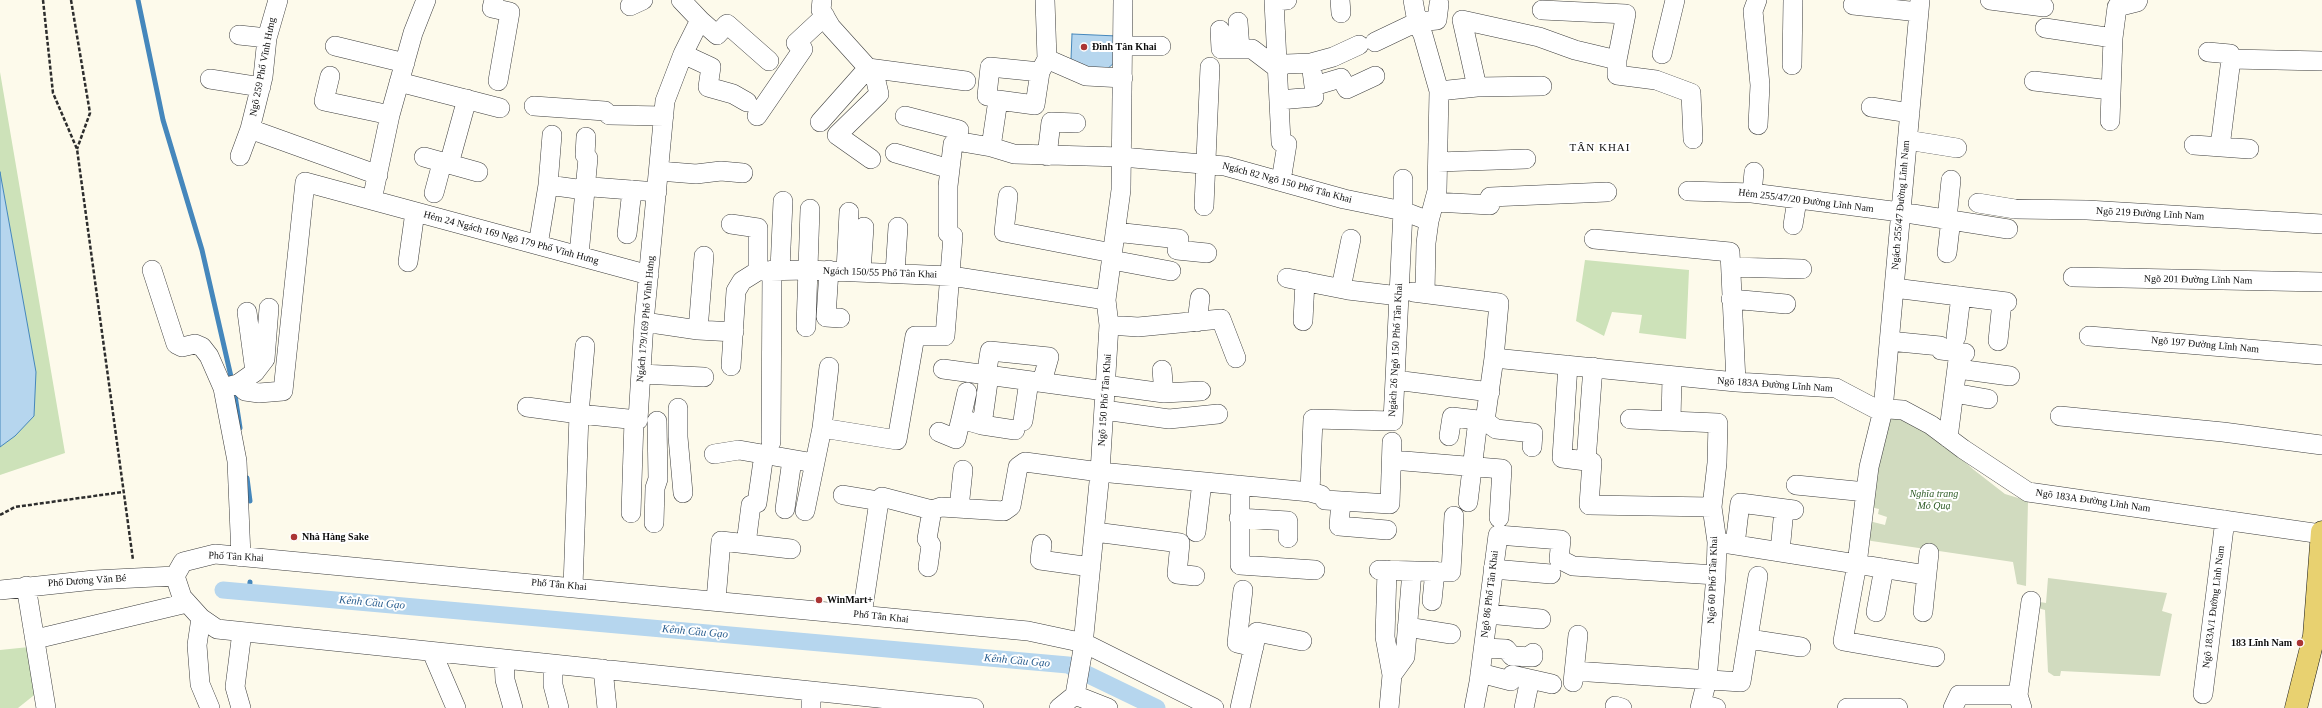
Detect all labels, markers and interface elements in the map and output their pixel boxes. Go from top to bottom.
street label: Ngõ 259 Phố Vĩnh Hưng [248,17,278,117]
place label: Đình Tân Khai [1092,41,1156,53]
marker: Đình Tân Khai [1079,42,1089,52]
street label: Ngách 255/47 Đường Lĩnh Nam [1889,140,1913,270]
district label: TÂN KHAI [1570,141,1630,155]
street label: Ngách 82 Ngõ 150 Phố Tân Khai [1221,160,1353,206]
street label: Hẻm 255/47/20 Đường Lĩnh Nam [1738,187,1874,215]
street label: Ngõ 219 Đường Lĩnh Nam [2096,205,2204,223]
street label: Hẻm 24 Ngách 169 Ngõ 179 Phố Vĩnh Hưng [422,209,600,267]
street label: Ngách 179/169 Phố Vĩnh Hưng [634,255,658,383]
street label: Ngách 150/55 Phố Tân Khai [823,265,937,281]
street label: Ngõ 201 Đường Lĩnh Nam [2144,273,2252,287]
street label: Ngách 26 Ngõ 150 Phố Tân Khai [1387,283,1405,417]
street label: Ngõ 197 Đường Lĩnh Nam [2150,334,2260,356]
street label: Ngõ 150 Phố Tân Khai [1096,353,1114,447]
street label: Ngõ 183A Đường Lĩnh Nam [1717,375,1833,395]
street label: Ngõ 183A Đường Lĩnh Nam [2035,487,2151,515]
park label: Nghĩa trang Mỏ Quạ [1910,488,1958,512]
place label: Nhà Hàng Sake [302,531,369,543]
marker: Nhà Hàng Sake [289,532,299,542]
street label: Ngõ 60 Phố Tân Khai [1705,536,1721,624]
street label: Ngõ 183A/1 Đường Lĩnh Nam [2201,545,2227,669]
street label: Phố Tân Khai [208,550,264,564]
street label: Ngõ 86 Phố Tân Khai [1479,550,1501,638]
street label: Phố Dương Văn Bé [47,572,127,590]
street label: Phố Tân Khai [531,577,587,593]
water label: Kênh Cầu Gạo [339,594,405,612]
place label: WinMart+ [827,594,873,606]
marker: WinMart+ [814,595,824,605]
street label: Phố Tân Khai [853,608,909,626]
water label: Kênh Cầu Gạo [662,623,728,641]
place label: 183 Lĩnh Nam [2231,637,2292,649]
marker: 183 Lĩnh Nam [2295,638,2305,648]
water label: Kênh Cầu Gạo [984,652,1050,670]

